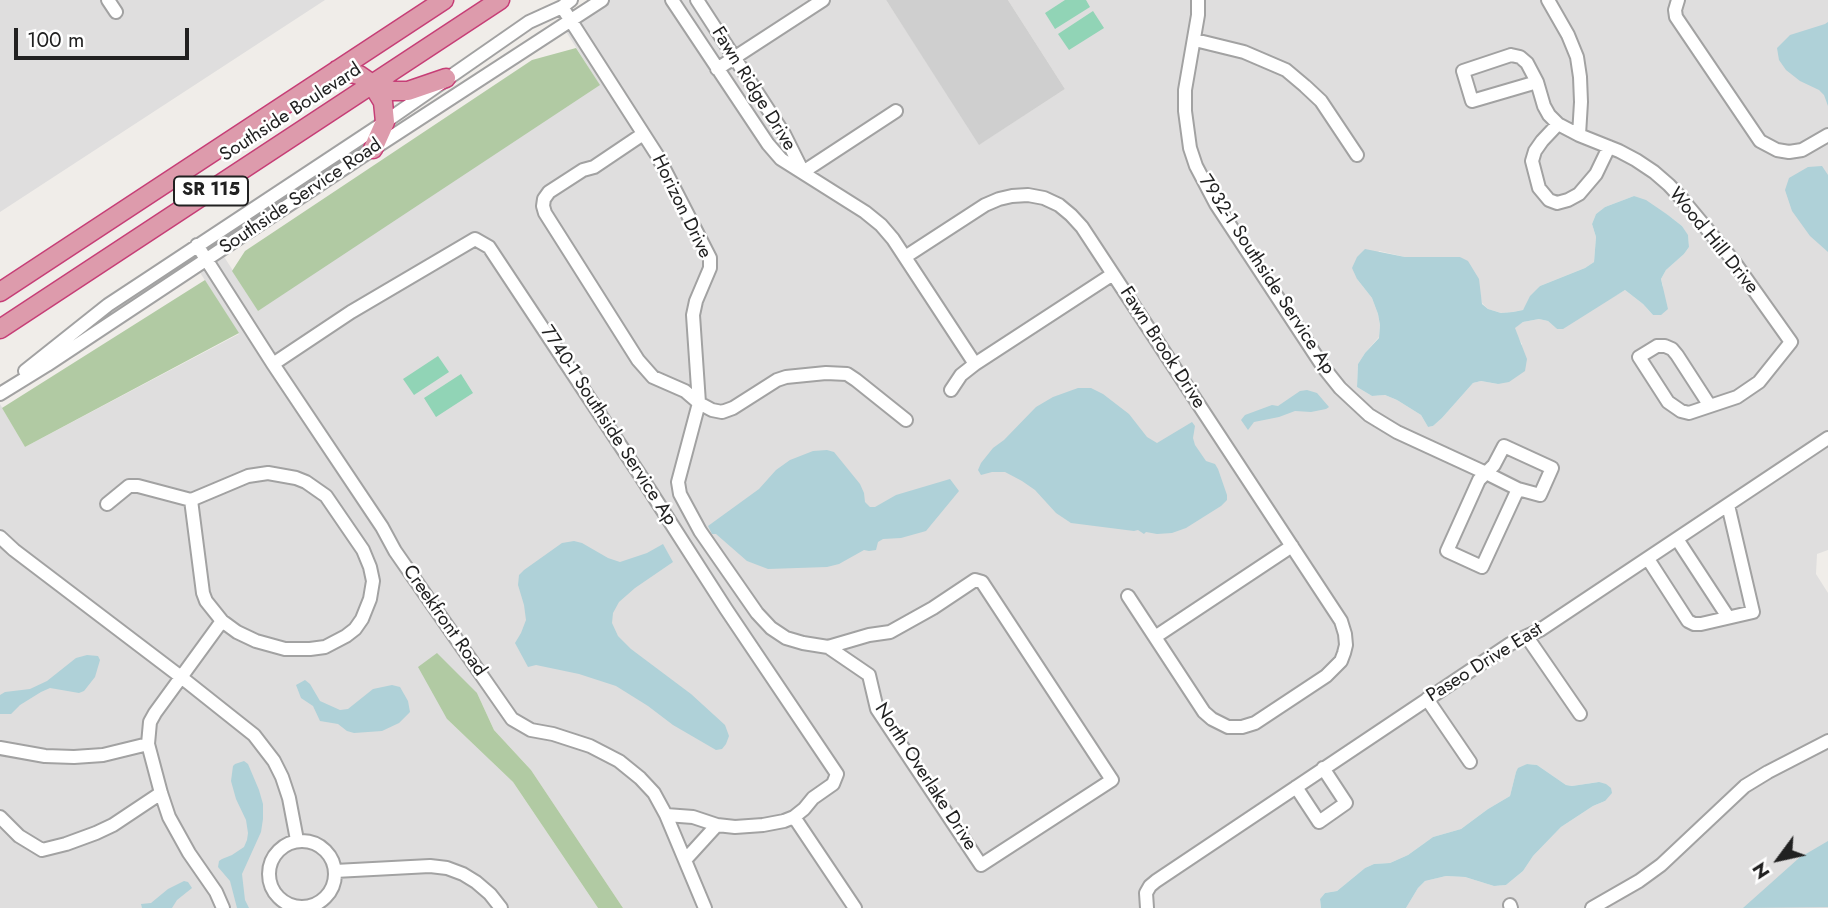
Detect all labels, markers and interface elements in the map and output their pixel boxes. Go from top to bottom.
scale bar [18,14,192,58]
street label: Fawn Ridge Drive [706,23,800,155]
text: 100 m [27,25,84,55]
street label: Southside Boulevard [216,59,366,167]
street label: Southside Service Road [216,134,386,260]
street label: Horizon Drive [646,152,716,262]
street label: 7932-1 Southside Service Ap [1193,171,1339,379]
road number: SR 115 [174,176,248,206]
street label: Wood Hill Drive [1663,183,1763,299]
street label: Fawn Brook Drive [1114,283,1210,413]
street label: 7740-1 Southside Service Ap [535,322,681,530]
street label: Creekfront Road [397,561,491,681]
street label: Paseo Drive East [1423,618,1547,708]
street label: North Overlake Drive [869,699,981,855]
north arrow [1744,824,1814,894]
text: N [1746,857,1776,884]

